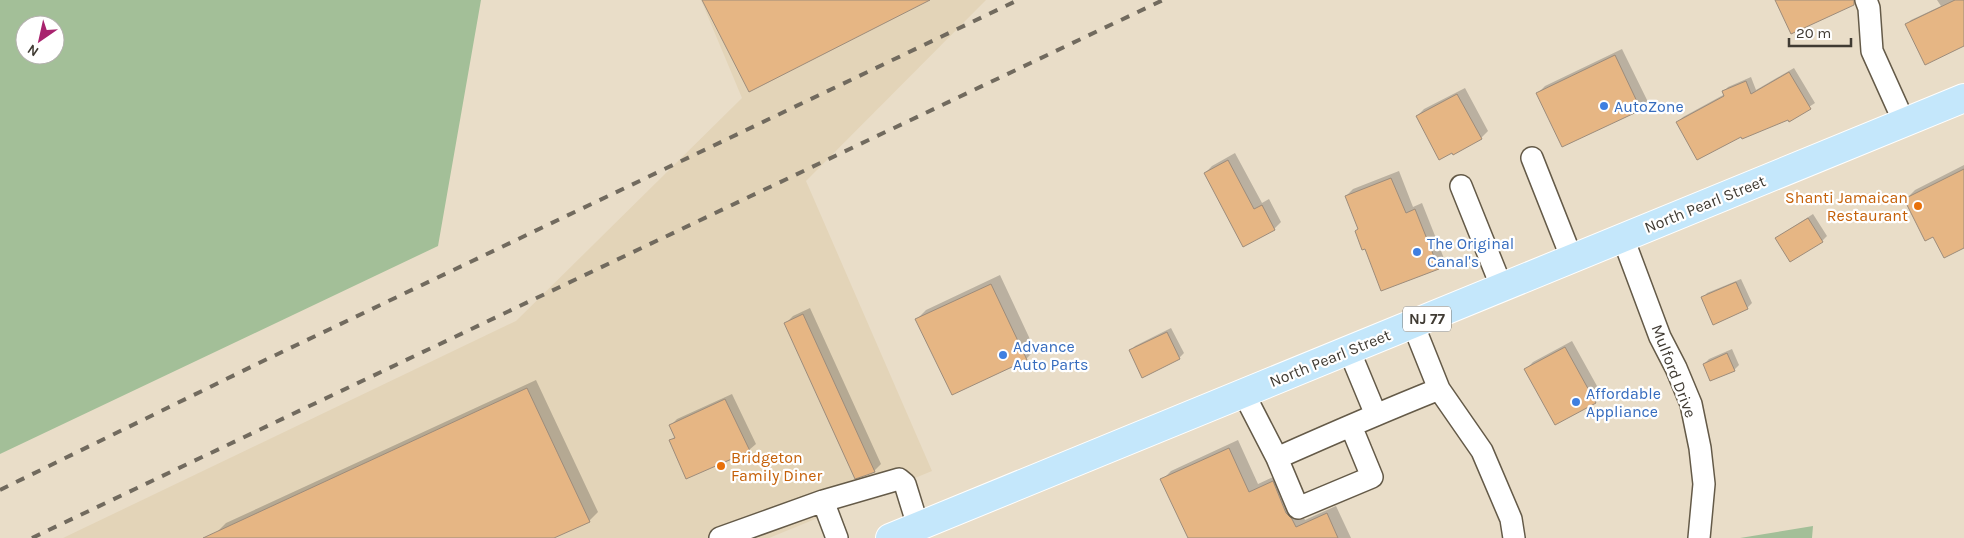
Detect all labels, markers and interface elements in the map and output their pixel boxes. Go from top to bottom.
north arrow [15,15,65,65]
scale bar [1789,15,1852,47]
text: 20 m [1796,24,1831,42]
text: N [24,41,42,60]
place label: AutoZone [1614,97,1684,116]
marker: AutoZone [1598,100,1610,112]
street label: North Pearl Street [1642,171,1768,237]
place label: Shanti Jamaican Restaurant [1785,188,1908,225]
marker: Shanti Jamaican Restaurant [1912,200,1924,212]
place label: The Original Canal's [1427,234,1514,271]
marker: The Original Canal's [1411,246,1423,258]
road number: NJ 77 [1403,306,1451,332]
street label: Mulford Drive [1648,322,1700,420]
street label: North Pearl Street [1267,325,1393,391]
place label: Advance Auto Parts [1013,337,1088,374]
marker: Advance Auto Parts [997,349,1009,361]
place label: Affordable Appliance [1586,384,1661,421]
marker: Affordable Appliance [1570,396,1582,408]
place label: Bridgeton Family Diner [731,448,822,485]
marker: Bridgeton Family Diner [715,460,727,472]

